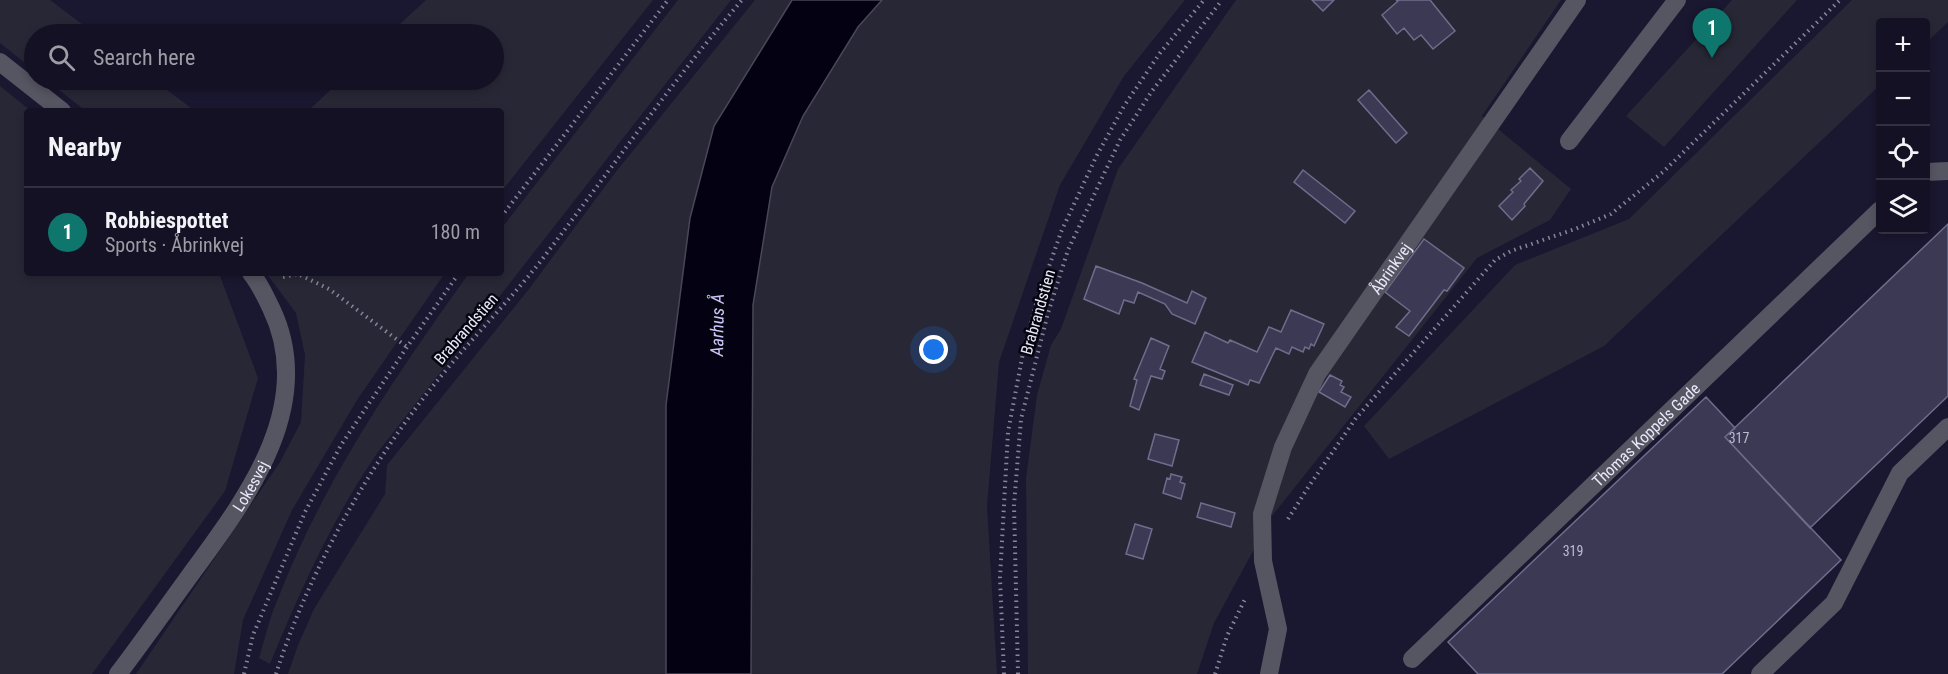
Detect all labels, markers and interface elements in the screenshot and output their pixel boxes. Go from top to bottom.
pin: 1 [1692,8,1732,58]
map controls [1876,18,1930,234]
button: + [1876,18,1930,72]
search box [24,24,504,90]
icon: search [45,41,78,74]
text: Search here [93,45,195,70]
button: − [1876,72,1930,126]
button: locate [1876,126,1930,180]
text: Nearby [48,132,122,162]
button: layers [1876,180,1930,234]
text: Robbiespottet [105,208,229,233]
text: 1 [62,220,73,244]
text: 180 m [431,220,480,244]
text: Sports · Åbrinkvej [105,233,244,257]
street label: Åbrinkvej [1365,239,1415,298]
street label: Brabrandstien [1017,267,1059,357]
street label: Brabrandstien [430,290,502,368]
water label: Aarhus Å [705,293,728,358]
your location [919,335,948,364]
street label: Thomas Koppels Gade [1588,379,1704,491]
house number: 317 [1729,430,1749,446]
street label: Lokesvej [228,458,272,515]
house number: 319 [1563,543,1583,559]

